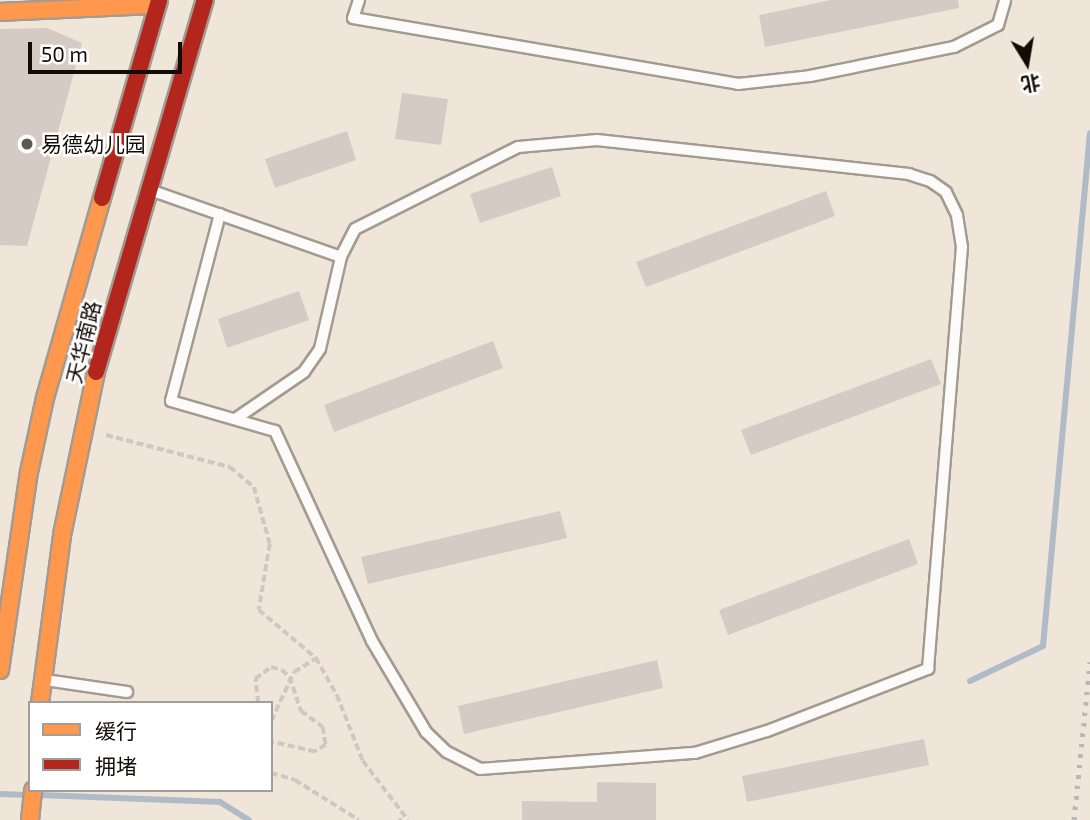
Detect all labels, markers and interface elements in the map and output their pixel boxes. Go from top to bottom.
scale bar [32,28,186,72]
north arrow [992,28,1062,98]
text: 50 m [41,41,88,66]
text: 北 [1020,71,1043,97]
place label: 易德幼儿园 [41,131,146,157]
marker: 易德幼儿园 [19,136,35,152]
street label: 天华南路 [61,298,105,386]
legend [28,701,273,792]
text: 缓行 [95,718,137,743]
text: 拥堵 [95,753,137,778]

